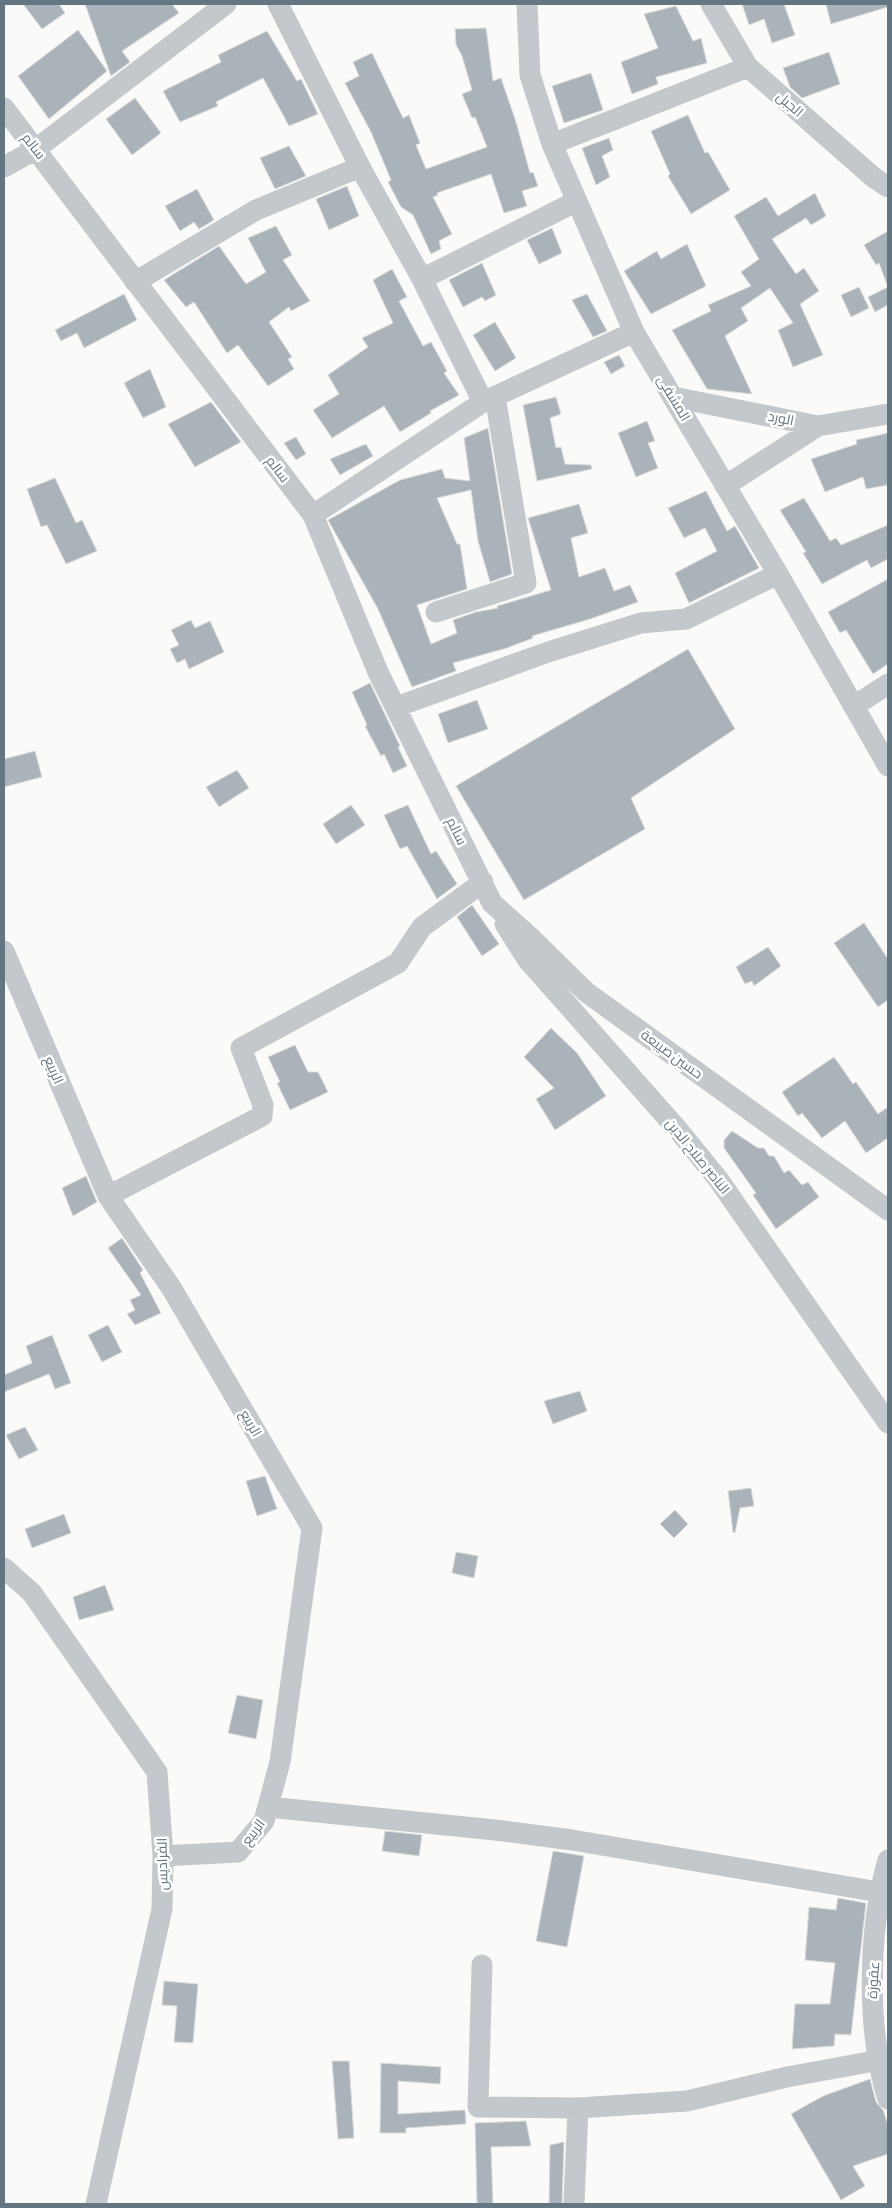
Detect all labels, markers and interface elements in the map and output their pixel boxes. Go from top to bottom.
street label: الجبل [773,88,807,120]
street label: سالم [17,130,49,164]
street label: المشفى [654,372,694,424]
street label: الورد [767,408,795,428]
street label: سالم [261,453,293,487]
street label: سالم [442,815,471,848]
street label: حسين صيبعة [638,1026,706,1082]
street label: الربيع [40,1054,67,1087]
street label: الناصر صلاح الدين [662,1115,733,1198]
street label: الربيع [236,1407,265,1440]
street label: الربيع [238,1816,269,1849]
street label: الفراديس [154,1838,170,1890]
street label: عقوزة [864,1961,882,1999]

